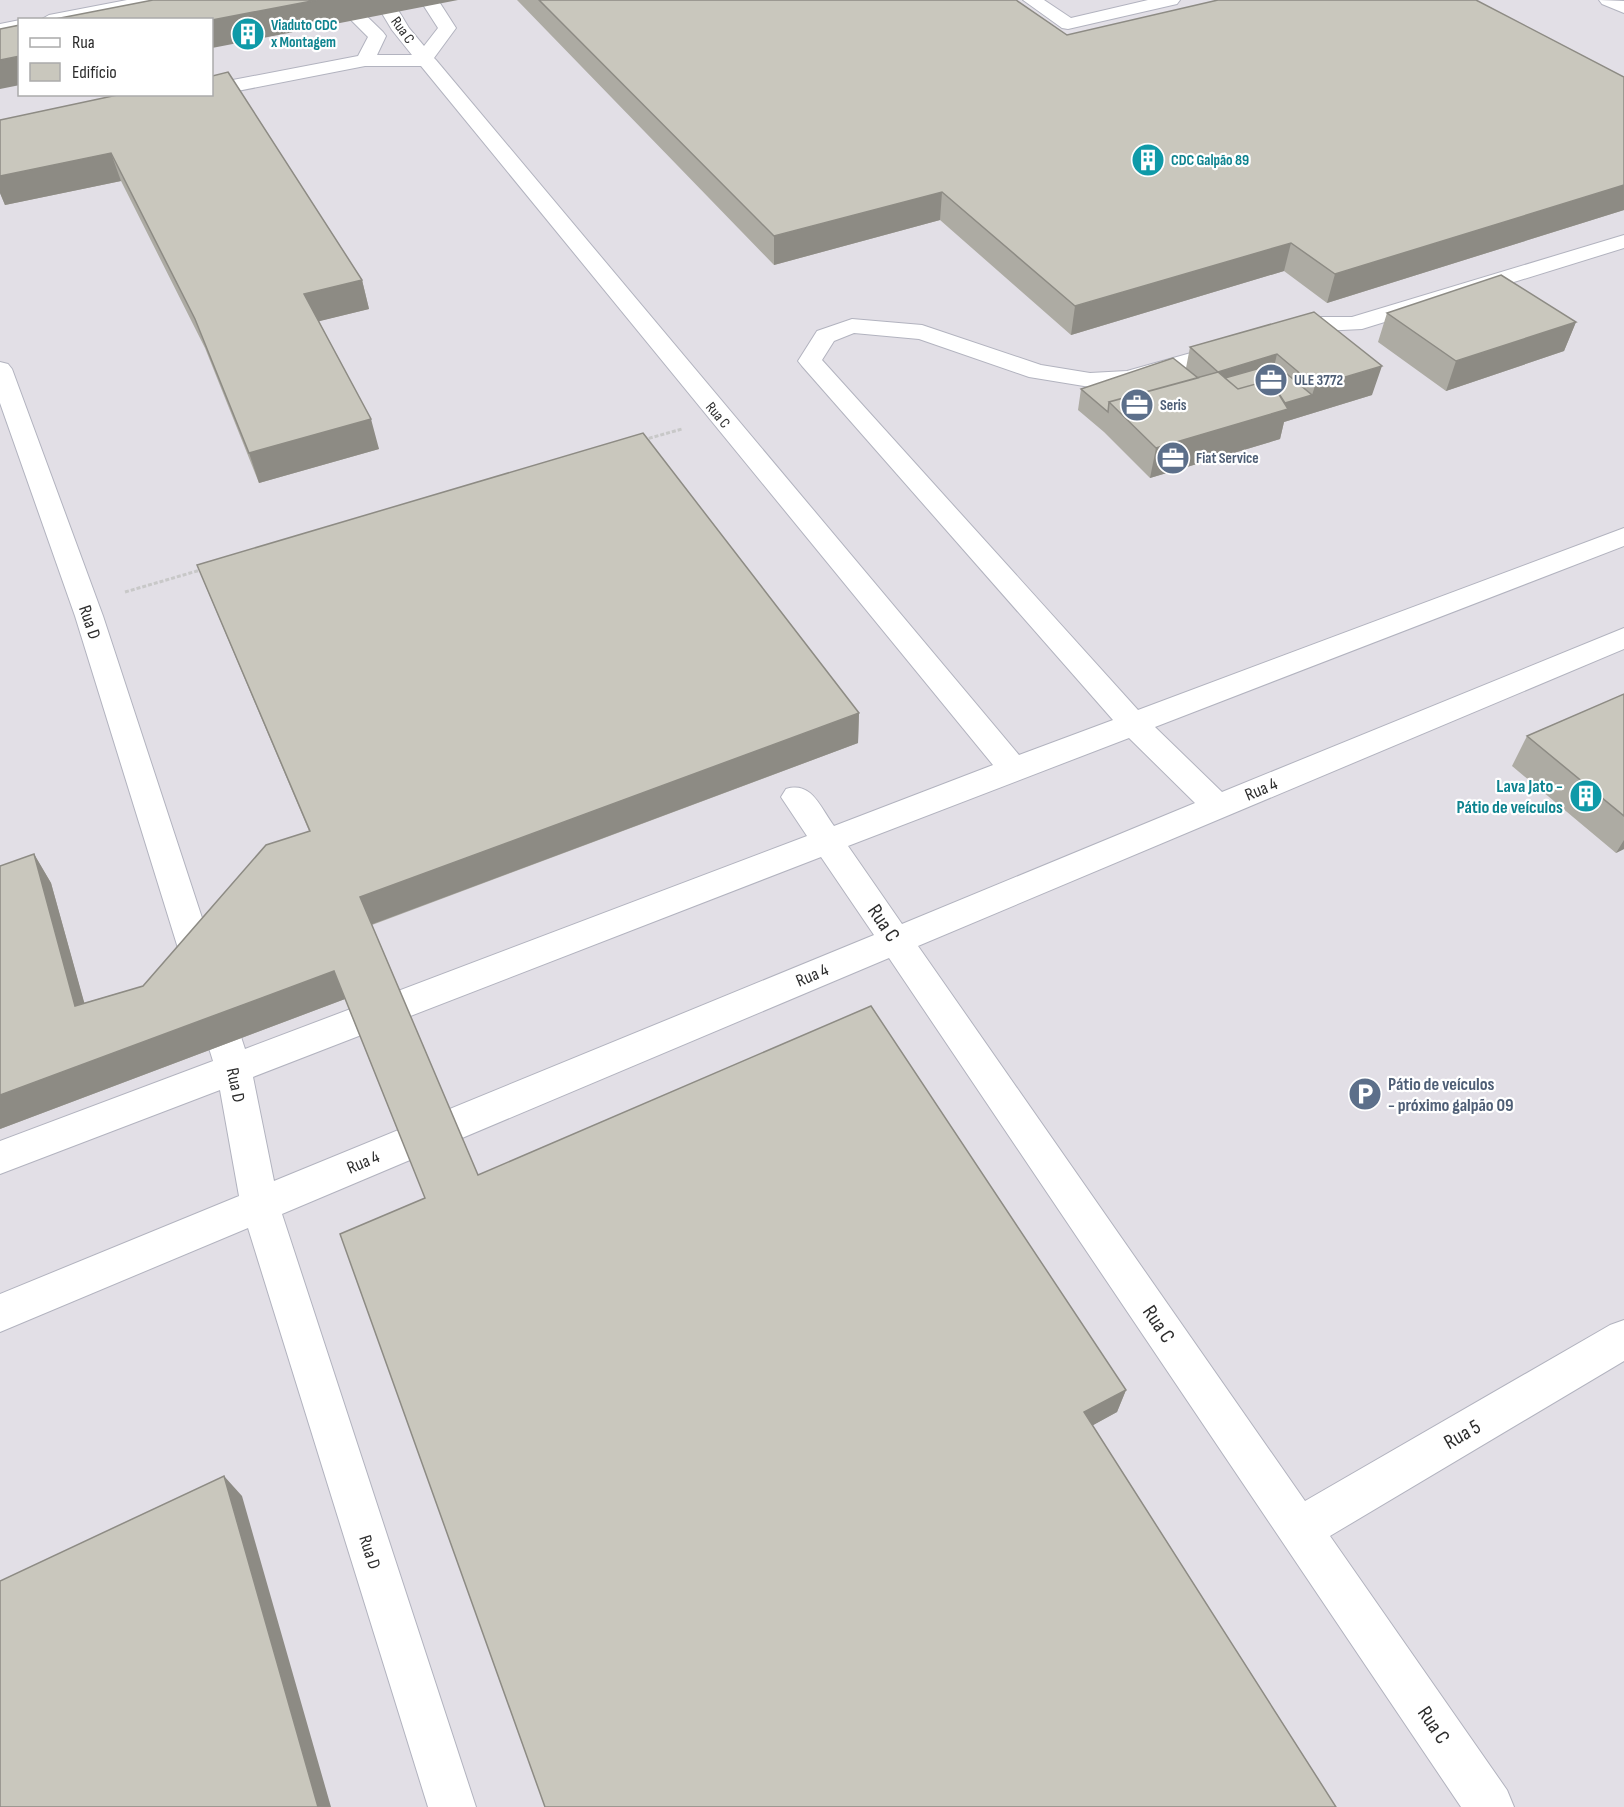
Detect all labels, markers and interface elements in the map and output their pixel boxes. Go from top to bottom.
street label: Rua C [386,13,419,47]
building icon: Viaduto CDC x Montagem [230,16,266,52]
place label: Viaduto CDC x Montagem [271,16,338,52]
legend [18,18,213,96]
text: Rua [72,32,95,53]
text: Edifício [72,62,117,83]
building icon: CDC Galpão 89 [1130,142,1166,178]
place label: CDC Galpão 89 [1171,151,1249,170]
office icon: ULE 3772 [1253,362,1289,398]
place label: ULE 3772 [1294,371,1343,390]
office icon: Seris [1119,387,1155,423]
place label: Seris [1160,396,1187,415]
street label: Rua C [701,398,734,432]
office icon: Fiat Service [1155,440,1191,476]
place label: Fiat Service [1196,449,1259,468]
street label: Rua D [74,602,105,642]
street label: Rua 4 [1242,773,1281,806]
place label: Lava Jato - Pátio de veículos [1457,776,1563,818]
building icon: Lava Jato - Pátio de veículos [1568,778,1604,814]
street label: Rua C [862,900,905,947]
street label: Rua 4 [793,959,832,992]
street label: Rua D [222,1066,249,1104]
place label: Pátio de veículos - próximo galpão 09 [1388,1074,1514,1116]
parking icon: Pátio de veículos - próximo galpão 09 [1347,1076,1383,1112]
street label: Rua 4 [344,1146,383,1179]
street label: Rua C [1137,1301,1180,1348]
street label: Rua 5 [1439,1414,1485,1455]
street label: Rua D [354,1533,385,1572]
street label: Rua C [1412,1702,1455,1749]

